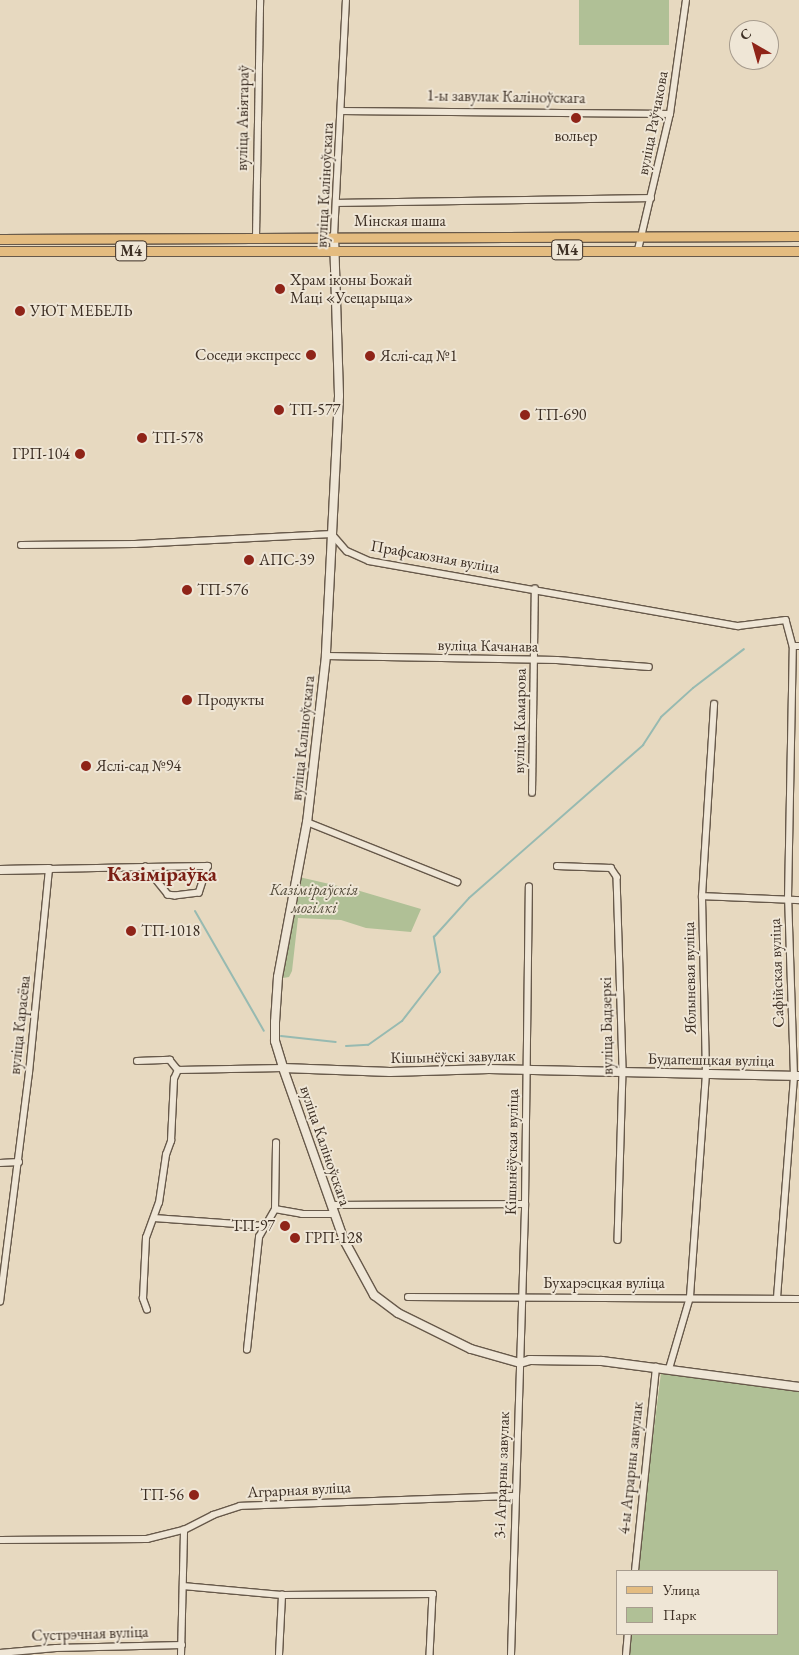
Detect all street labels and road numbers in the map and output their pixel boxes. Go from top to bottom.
street label: вуліца Авіятараў [232,65,254,171]
street label: вуліца Раўчакова [633,69,673,177]
street label: 1-ы завулак Каліноўскага [426,86,586,108]
street label: вуліца Каліноўскага [312,122,338,248]
street label: Мінская шаша [354,211,446,231]
road number: М4 [115,238,147,264]
road number: М4 [551,238,583,262]
street label: Прафсаюзная вуліца [369,536,501,578]
street label: вуліца Качанава [438,636,538,656]
street label: вуліца Камарова [509,668,531,774]
street label: вуліца Каліноўскага [287,674,319,802]
street label: Сафійская вуліца [765,918,789,1028]
street label: Яблыневая вуліца [679,922,701,1034]
street label: вуліца Карасёва [5,975,35,1075]
street label: вуліца Бадзеркі [597,977,617,1075]
street label: Кішынёўскі завулак [390,1046,516,1068]
street label: Будапешцкая вуліца [647,1049,775,1071]
street label: вуліца Каліноўскага [295,1083,355,1209]
street label: Кішынёўская вуліца [501,1089,523,1215]
street label: Бухарэсцкая вуліца [543,1273,665,1293]
street label: 4-ы Аграрны завулак [614,1401,648,1535]
street label: 3-і Аграрны завулак [490,1411,514,1539]
street label: Аграрная вуліца [247,1478,351,1502]
street label: Сустрэчная вуліца [31,1622,149,1646]

